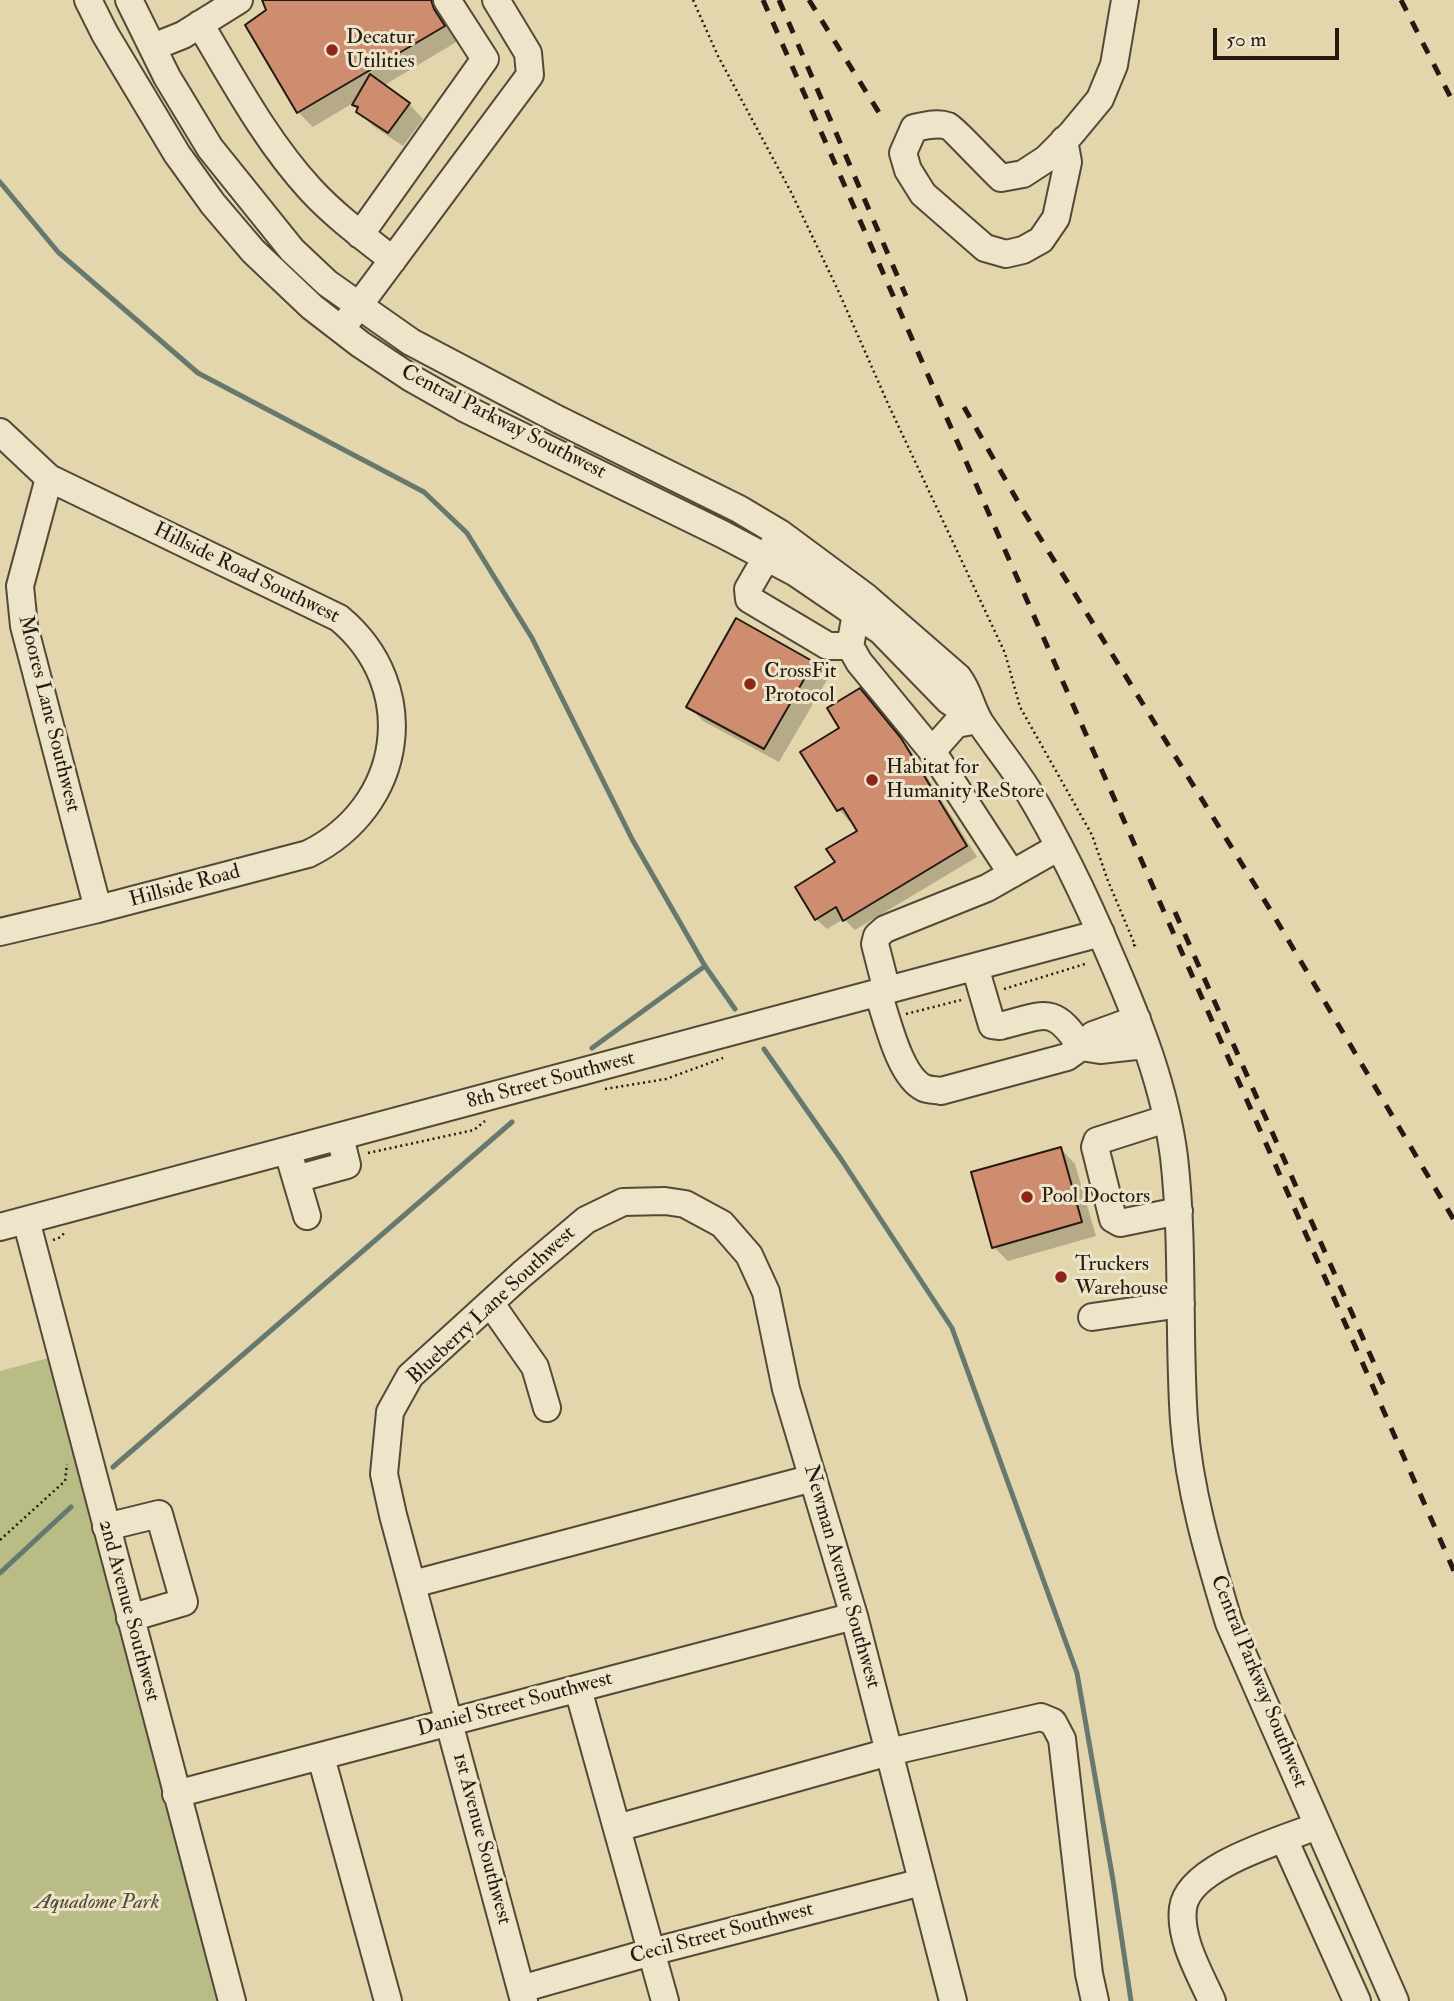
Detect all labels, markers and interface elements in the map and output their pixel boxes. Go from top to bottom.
scale bar [1216,14,1342,58]
place label: Decatur Utilities [346,25,415,75]
text: 50 m [1226,26,1267,53]
marker: Decatur Utilities [324,42,340,58]
street label: Central Parkway Southwest [396,360,610,486]
street label: Hillside Road Southwest [149,518,343,630]
street label: Moores Lane Southwest [11,613,85,815]
place label: CrossFit Protocol [764,659,837,709]
marker: CrossFit Protocol [742,676,758,692]
place label: Habitat for Humanity ReStore [886,755,1044,805]
marker: Habitat for Humanity ReStore [864,772,880,788]
street label: Hillside Road [127,860,243,914]
street label: 8th Street Southwest [464,1046,638,1116]
place label: Pool Doctors [1041,1184,1150,1210]
marker: Pool Doctors [1019,1189,1035,1205]
street label: Blueberry Lane Southwest [403,1222,581,1390]
place label: Truckers Warehouse [1075,1252,1168,1302]
marker: Truckers Warehouse [1053,1269,1069,1285]
street label: Newman Avenue Southwest [797,1462,885,1692]
street label: 2nd Avenue Southwest [92,1517,164,1705]
street label: Central Parkway Southwest [1204,1572,1312,1792]
street label: Daniel Street Southwest [414,1667,616,1743]
street label: 1st Avenue Southwest [446,1750,516,1928]
park label: Aquadome Park [35,1890,159,1916]
street label: Cecil Street Southwest [628,1897,816,1971]

